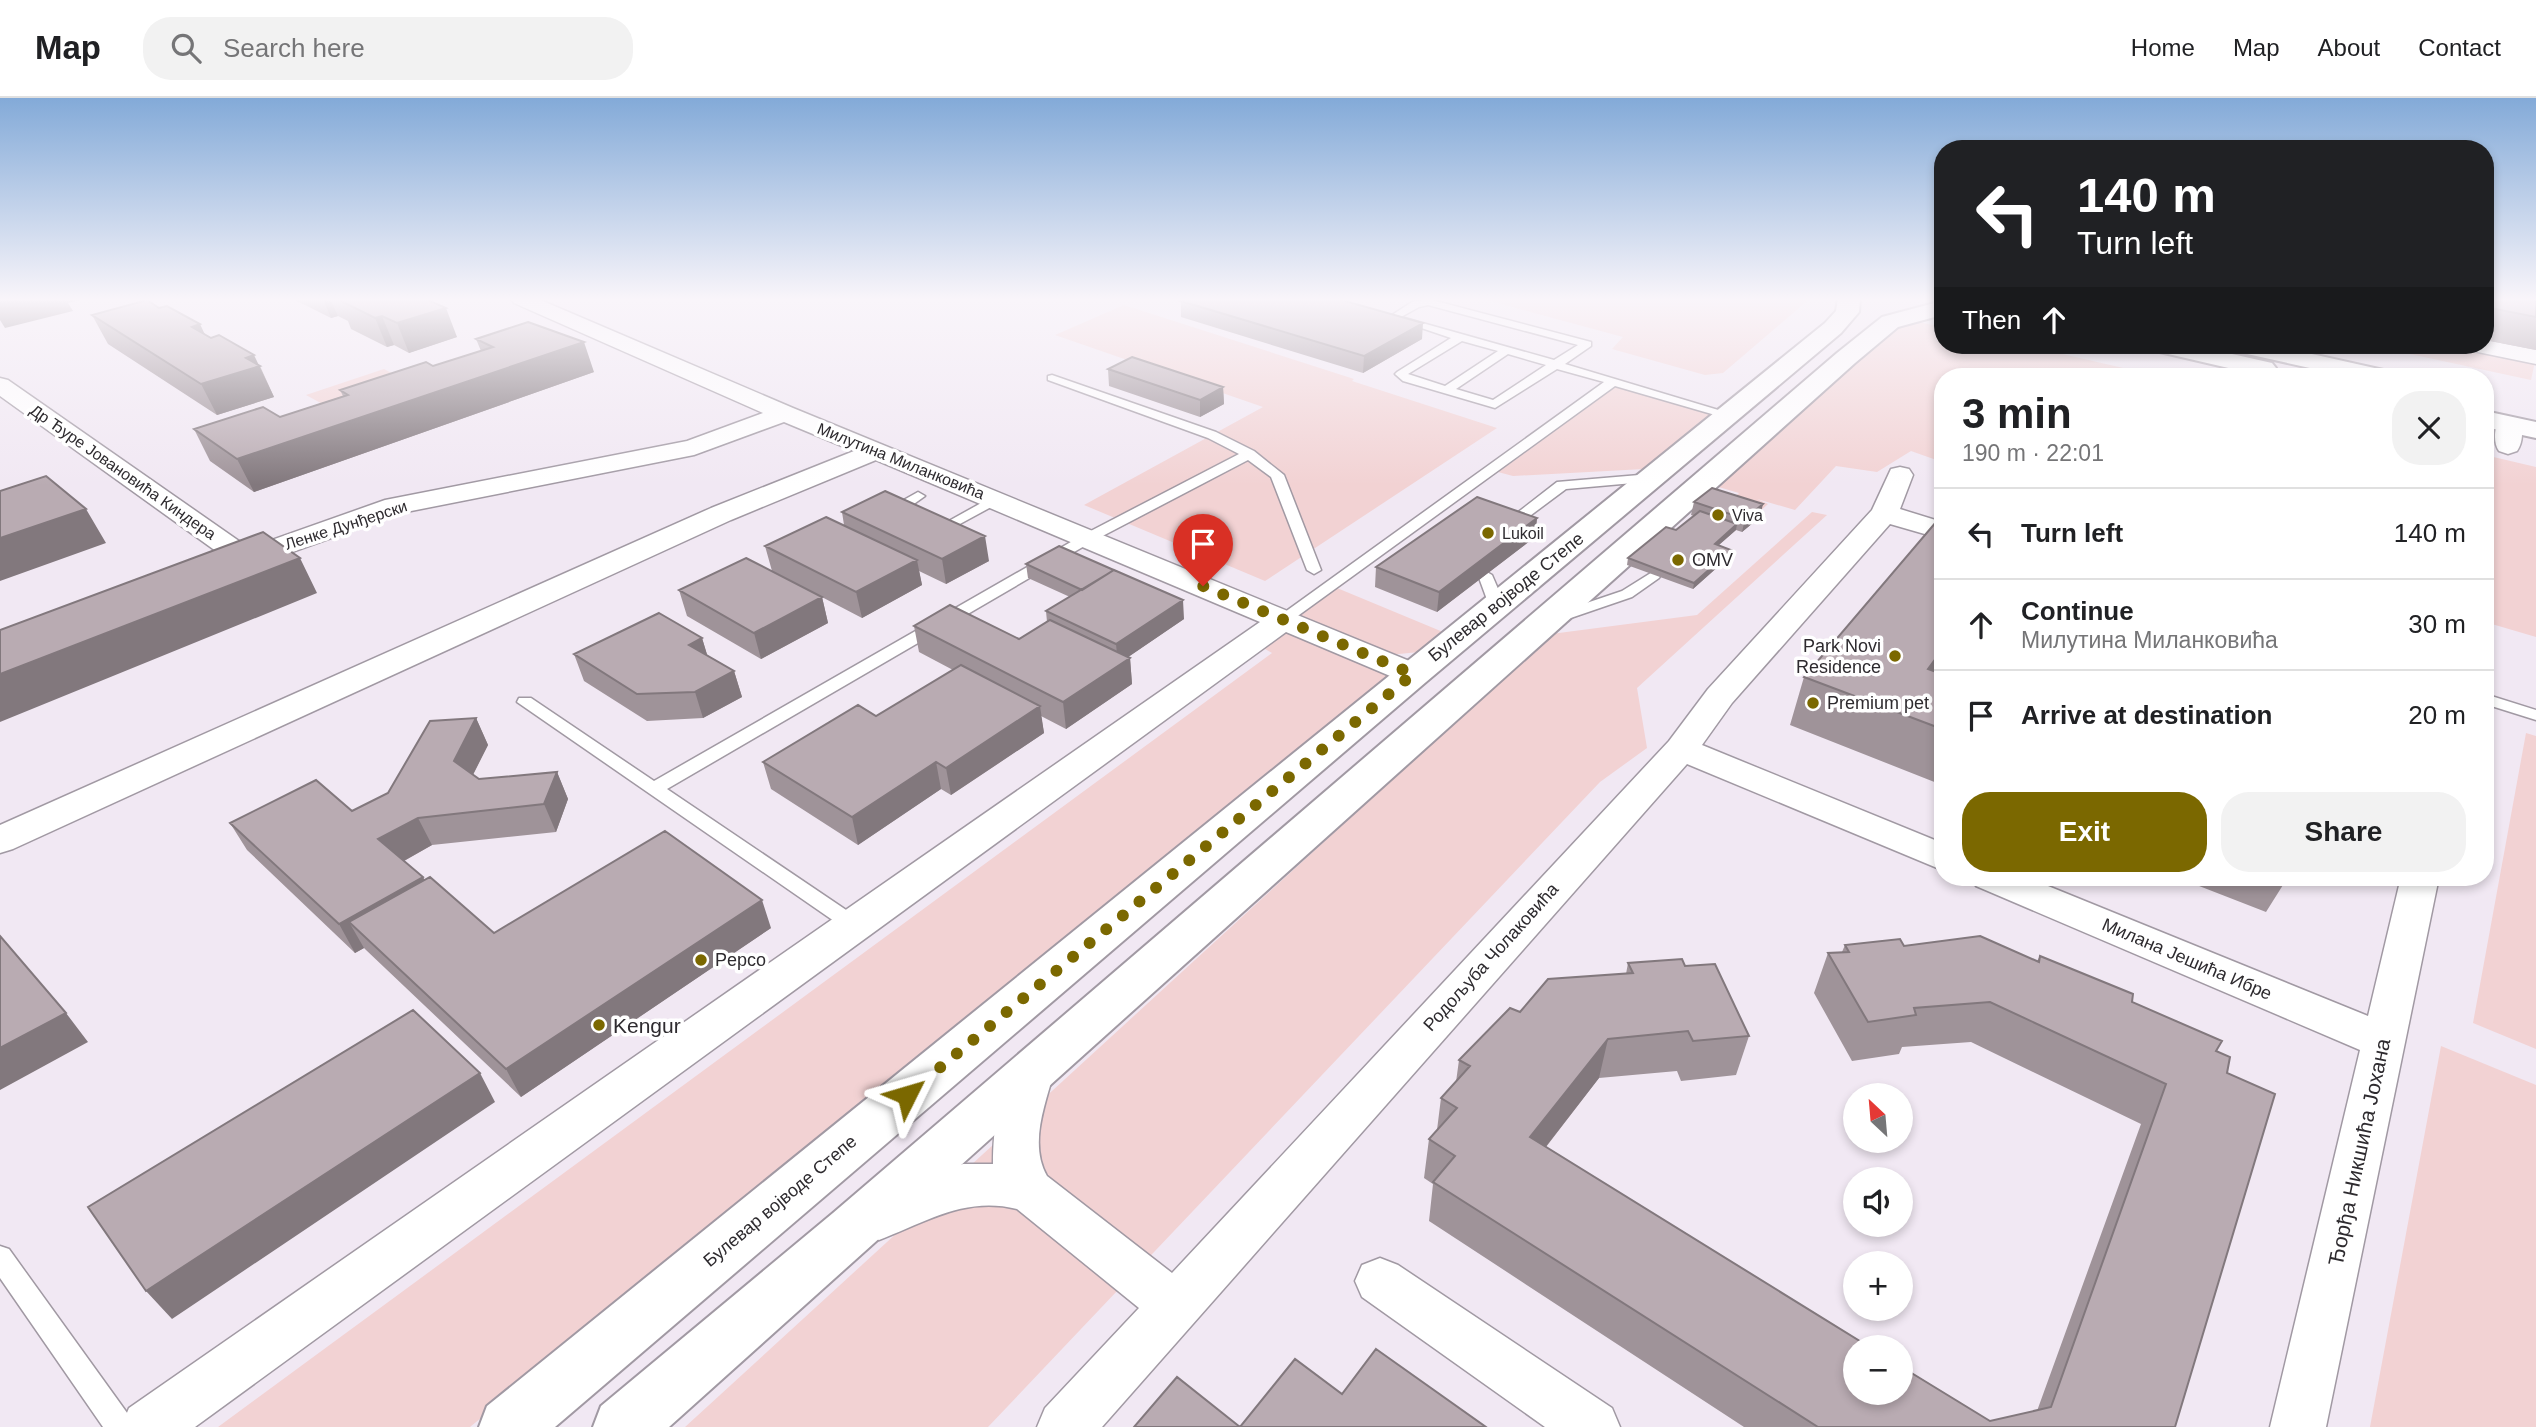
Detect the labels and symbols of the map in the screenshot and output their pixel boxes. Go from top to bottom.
street label: Др Ђуре Јовановића Киндера [27,401,219,543]
street label: Милутина Миланковића [815,420,987,502]
street label: Ленке Дунђерски [283,497,409,553]
marker: Viva [1710,507,1726,523]
place label: Viva [1732,507,1763,524]
pin [1173,514,1233,586]
marker: Lukoil [1480,525,1496,541]
place label: Lukoil [1502,525,1544,542]
street label: Булевар војводе Степе [1424,528,1588,666]
place label: OMV [1692,550,1733,570]
marker: OMV [1670,552,1686,568]
place label: Park Novi Residence [1796,636,1881,677]
marker: Park Novi Residence [1887,648,1903,664]
place label: Premium pet [1827,693,1929,713]
marker: Premium pet [1805,695,1821,711]
street label: Родољуба Чолаковића [1419,878,1563,1035]
street label: Милана Јешића Ибре [2099,914,2275,1004]
place label: Pepco [715,950,766,970]
marker: Pepco [693,952,709,968]
place label: Kengur [613,1014,681,1037]
marker: Kengur [591,1017,607,1033]
street label: Ђорђа Никшића Јохана [2324,1036,2394,1268]
position arrow [870,1058,944,1132]
north arrow [1843,1083,1913,1153]
street label: Булевар војводе Степе [699,1131,861,1271]

